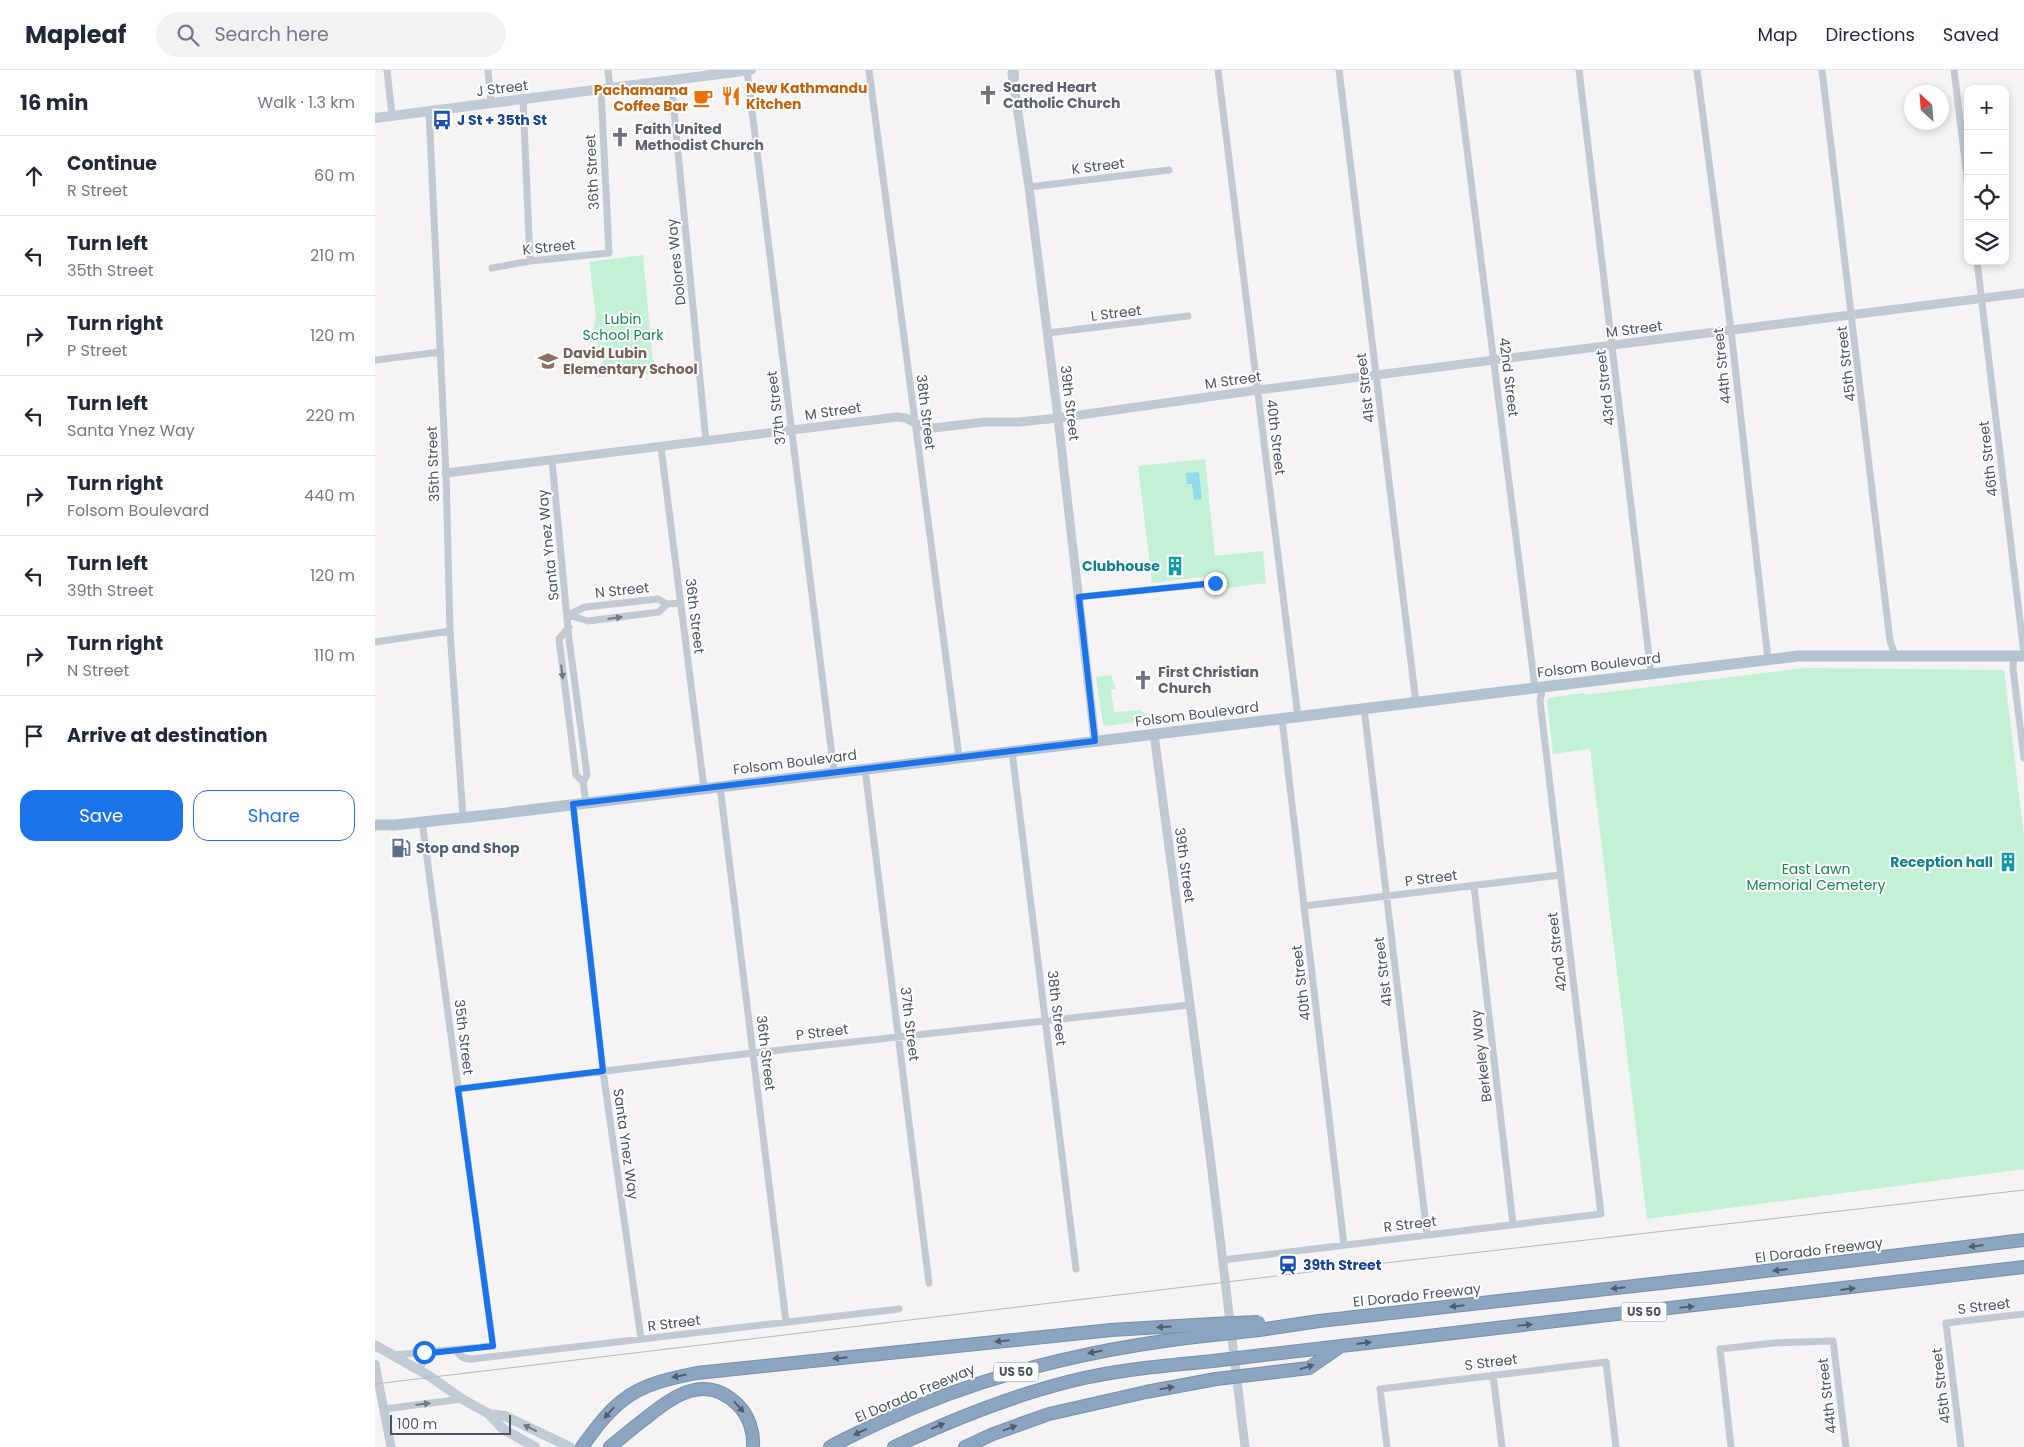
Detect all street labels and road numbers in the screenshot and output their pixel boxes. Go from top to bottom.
street label: J Street [475,75,529,101]
street label: 36th Street [580,134,604,210]
street label: K Street [1070,153,1126,179]
street label: Dolores Way [661,217,691,306]
street label: K Street [522,234,576,260]
street label: L Street [1090,300,1142,326]
street label: M Street [1605,316,1663,342]
street label: 45th Street [1831,325,1861,403]
street label: 44th Street [1708,327,1736,405]
street label: 42nd Street [1494,336,1524,418]
street label: 43rd Street [1590,349,1620,427]
street label: 41st Street [1351,352,1379,424]
street label: 39th Street [1055,364,1085,442]
street label: M Street [1203,366,1263,394]
street label: 37th Street [762,370,790,446]
street label: 38th Street [911,373,941,451]
street label: M Street [803,397,863,425]
street label: 40th Street [1261,398,1291,476]
street label: 46th Street [1973,420,2003,498]
street label: 35th Street [422,426,444,502]
street label: Santa Ynez Way [532,488,564,602]
street label: N Street [594,577,650,603]
street label: 36th Street [680,577,710,655]
street label: Folsom Boulevard [1536,647,1662,683]
street label: Folsom Boulevard [1134,696,1260,732]
street label: Folsom Boulevard [732,744,858,780]
street label: 39th Street [1170,826,1200,904]
street label: P Street [1404,865,1458,891]
street label: 42nd Street [1542,911,1572,993]
street label: 41st Street [1369,936,1397,1008]
street label: 40th Street [1286,944,1316,1022]
street label: 38th Street [1042,969,1072,1047]
street label: 37th Street [896,986,924,1062]
street label: 35th Street [449,998,479,1076]
street label: Berkeley Way [1465,1008,1497,1103]
street label: 36th Street [751,1014,781,1092]
street label: P Street [795,1019,849,1045]
street label: Santa Ynez Way [608,1087,644,1201]
street label: R Street [1382,1211,1438,1237]
street label: El Dorado Freeway [1754,1232,1884,1268]
street label: El Dorado Freeway [1352,1278,1482,1312]
street label: S Street [1957,1293,2011,1319]
road number: US 50 [1621,1302,1667,1322]
street label: R Street [646,1310,702,1336]
street label: 45th Street [1926,1347,1956,1425]
street label: S Street [1464,1349,1518,1375]
street label: 44th Street [1812,1357,1842,1435]
street label: El Dorado Freeway [852,1359,978,1427]
road number: US 50 [993,1362,1039,1381]

